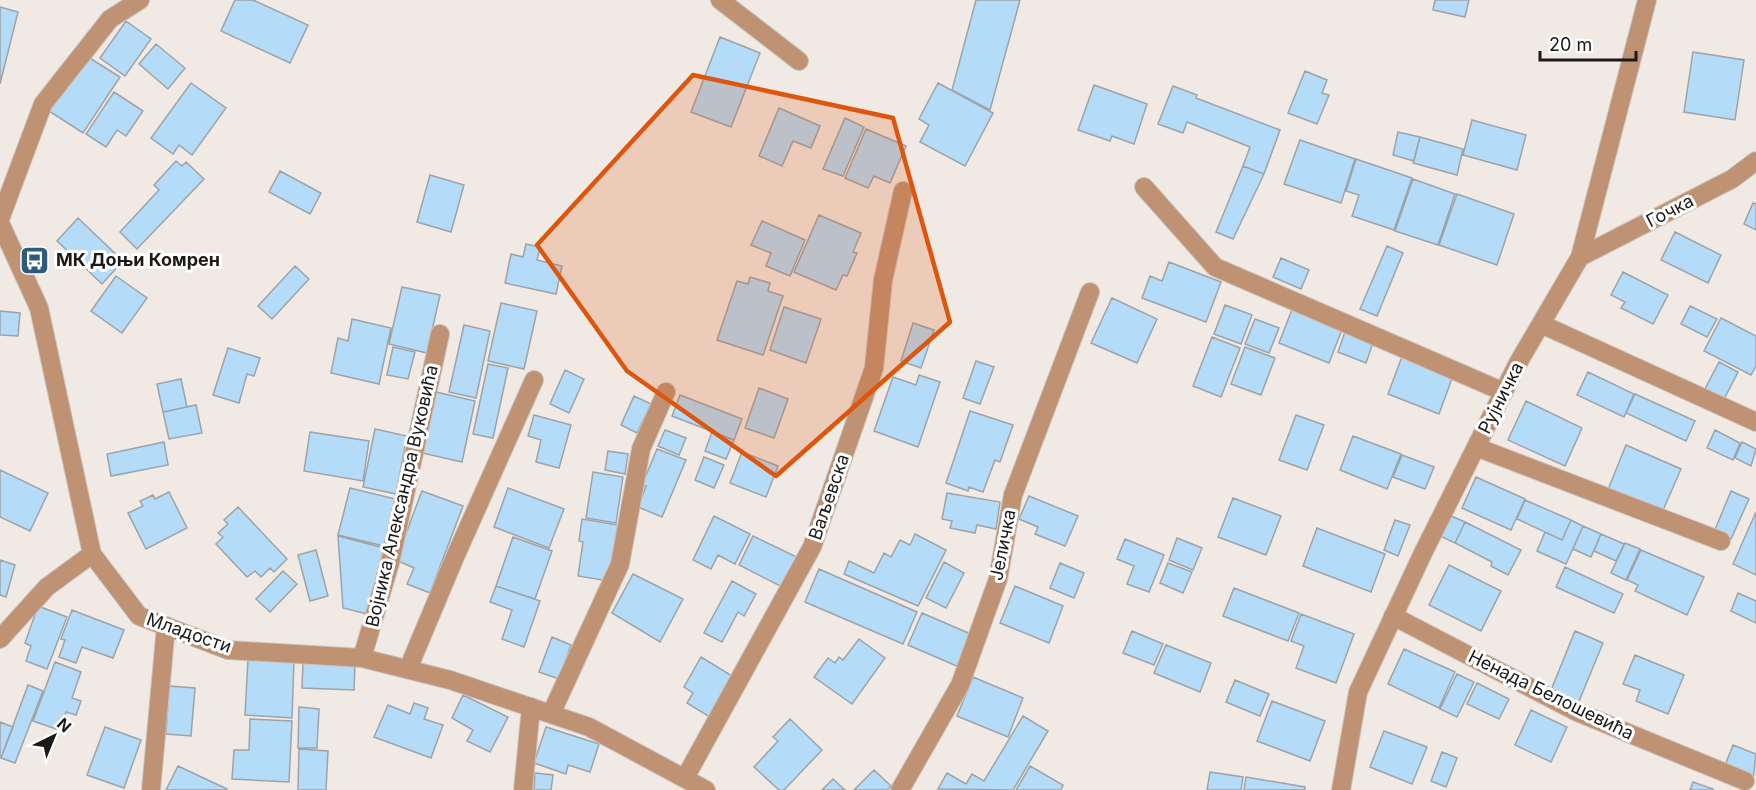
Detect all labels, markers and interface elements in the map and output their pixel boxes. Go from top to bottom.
scale bar [1540,24,1636,62]
text: 20 m [1549,34,1592,55]
street label: Гочка [1643,190,1697,231]
bus stop icon: МК Доњи Комрен [19,244,51,276]
place label: МК Доњи Комрен [56,249,220,270]
street label: Рујничка [1474,358,1528,437]
street label: Војника Александра Вуковића [361,363,442,629]
street label: Ваљевска [804,451,853,542]
street label: Јеличка [985,508,1020,582]
street label: Младости [144,608,234,657]
street label: Ненада Белошевића [1465,645,1637,744]
north arrow [24,706,84,766]
text: N [53,714,76,737]

